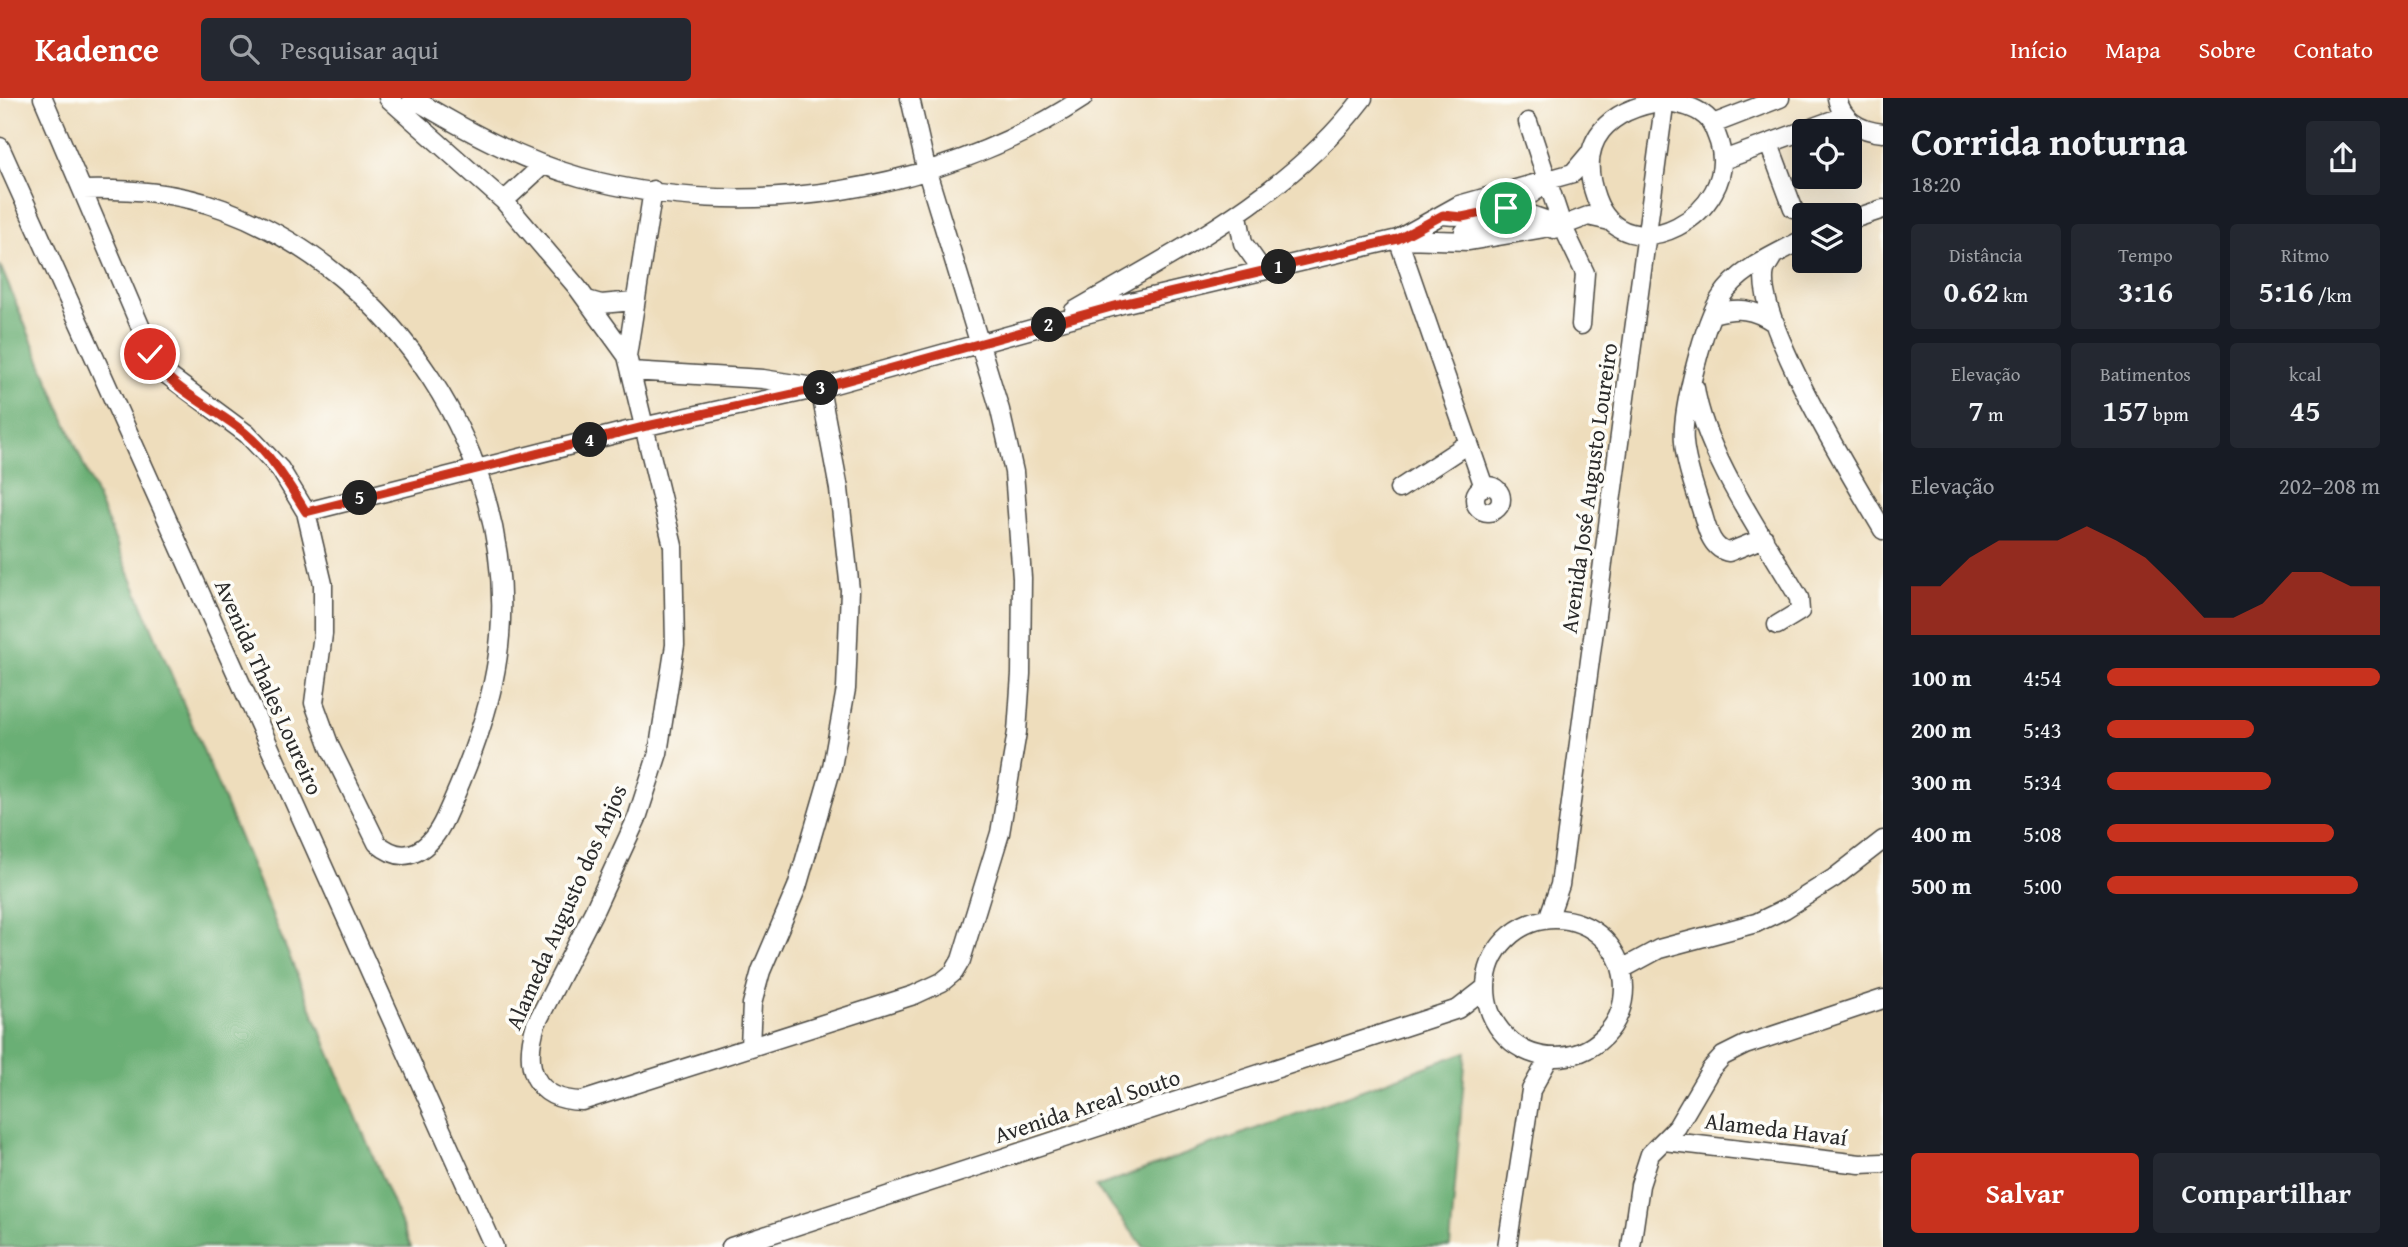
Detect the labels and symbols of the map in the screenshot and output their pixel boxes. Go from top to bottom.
pin [1476,178,1536,238]
pin: 1 [1262,250,1296,284]
pin: 2 [1032,308,1066,342]
pin [120,324,180,384]
street label: Avenida José Augusto Loureiro [1552,341,1625,635]
pin: 3 [804,370,838,406]
pin: 4 [572,422,608,458]
pin: 5 [342,480,378,516]
street label: Avenida Thales Loureiro [207,574,332,800]
street label: Alameda Augusto dos Anjos [496,779,635,1035]
street label: Avenida Areal Souto [990,1060,1184,1151]
street label: Alameda Havaí [1703,1103,1850,1154]

